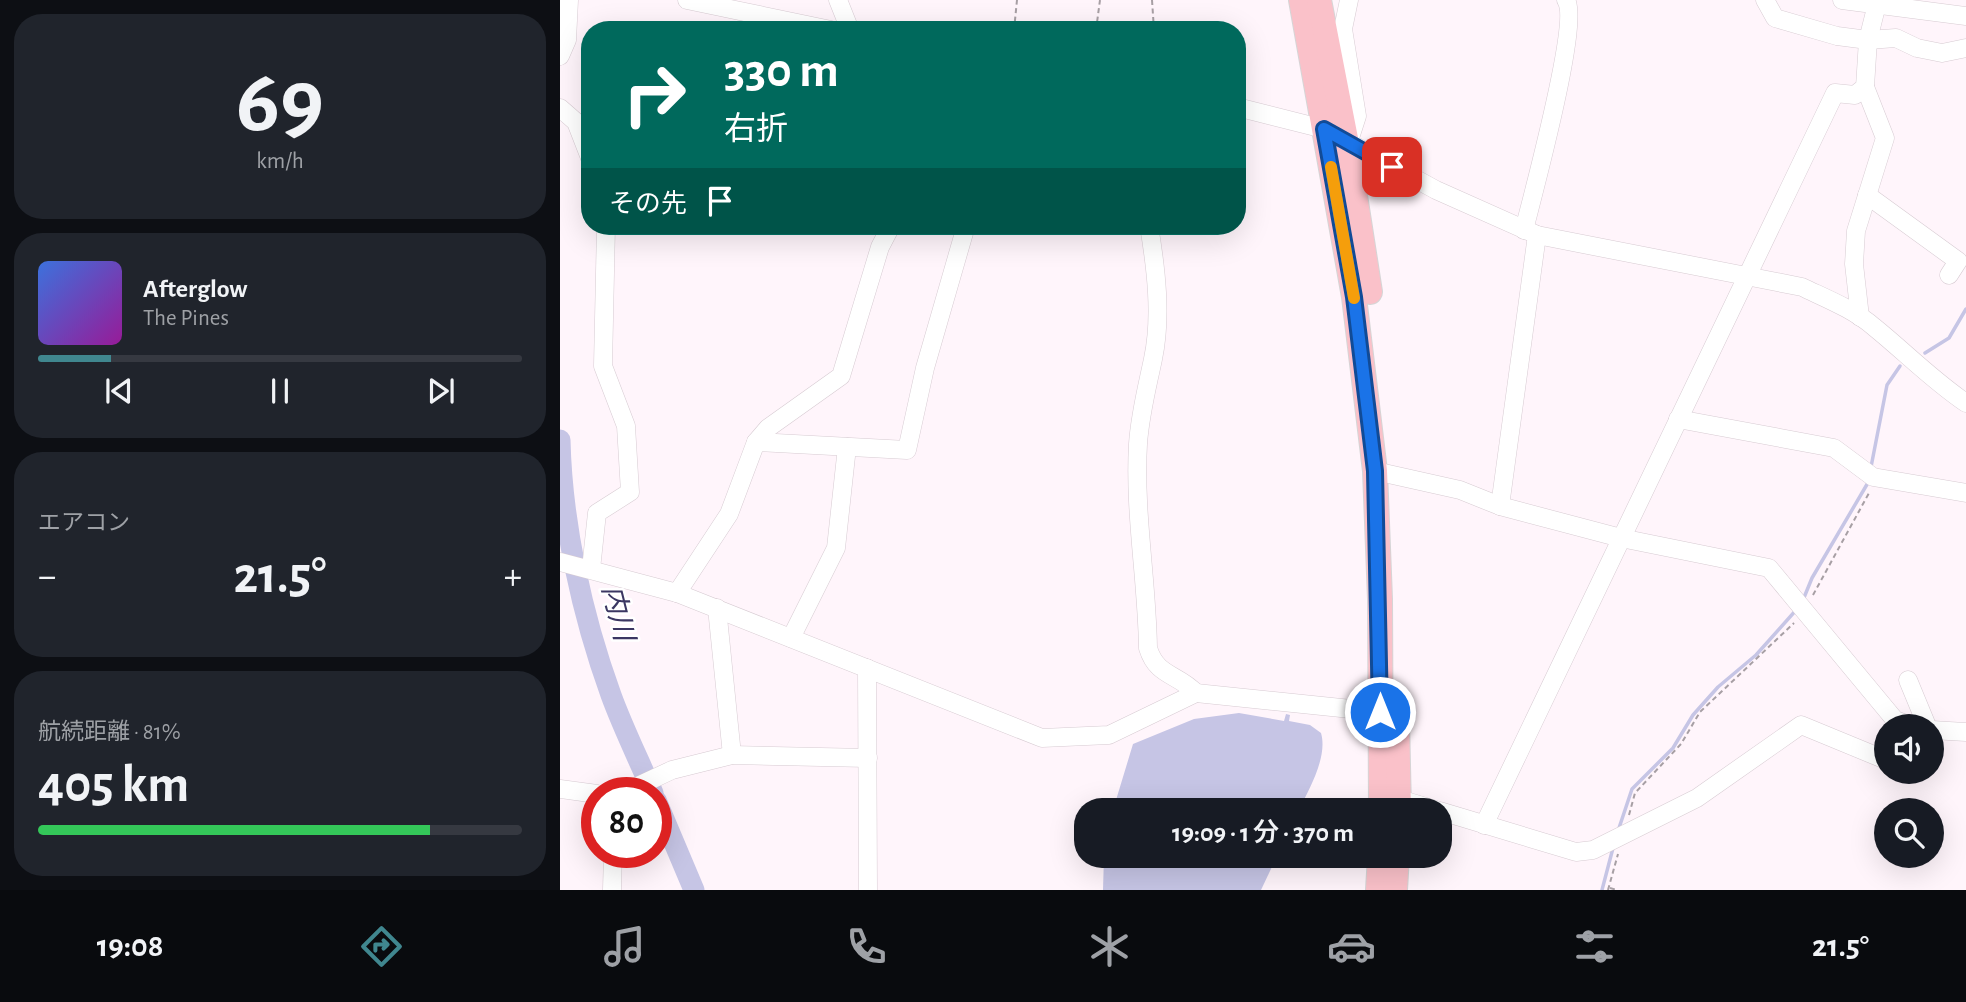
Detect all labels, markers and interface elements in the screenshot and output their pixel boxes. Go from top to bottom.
text: 330 m [724,47,839,96]
icon: right [609,49,700,140]
text: 69 [236,57,324,148]
text: 右折 [724,113,788,145]
pin [1362,137,1422,197]
icon: arrive [1373,148,1411,186]
text: km/h [256,150,304,173]
icon: arrive [701,182,739,220]
text: その先 [609,191,687,217]
text: Afterglow [143,276,247,302]
text: The Pines [143,307,229,330]
icon: previous [100,372,138,410]
icon: pause [261,372,299,410]
icon: next [422,372,460,410]
text: エアコン [38,512,130,535]
text: 21.5° [234,550,326,602]
text: − [38,558,56,596]
text: + [504,558,522,596]
water label: 内川 [597,582,640,646]
position arrow [1343,675,1417,749]
map controls [1874,714,1944,868]
button: sound [1874,714,1944,784]
text: 航続距離 · 81% [38,721,181,744]
text: 405 km [38,759,189,811]
speed limit sign: 80 [581,777,672,868]
button: search [1874,798,1944,868]
text: 19:09 · 1 分 · 370 m [1172,820,1354,846]
icon: directions [357,922,406,971]
icon: music [600,922,649,971]
icon: phone [842,922,891,971]
icon: climate [1085,922,1134,971]
icon: car [1327,922,1376,971]
icon: filters [1570,922,1619,971]
text: 19:08 [97,930,164,962]
text: 21.5° [1812,930,1869,962]

